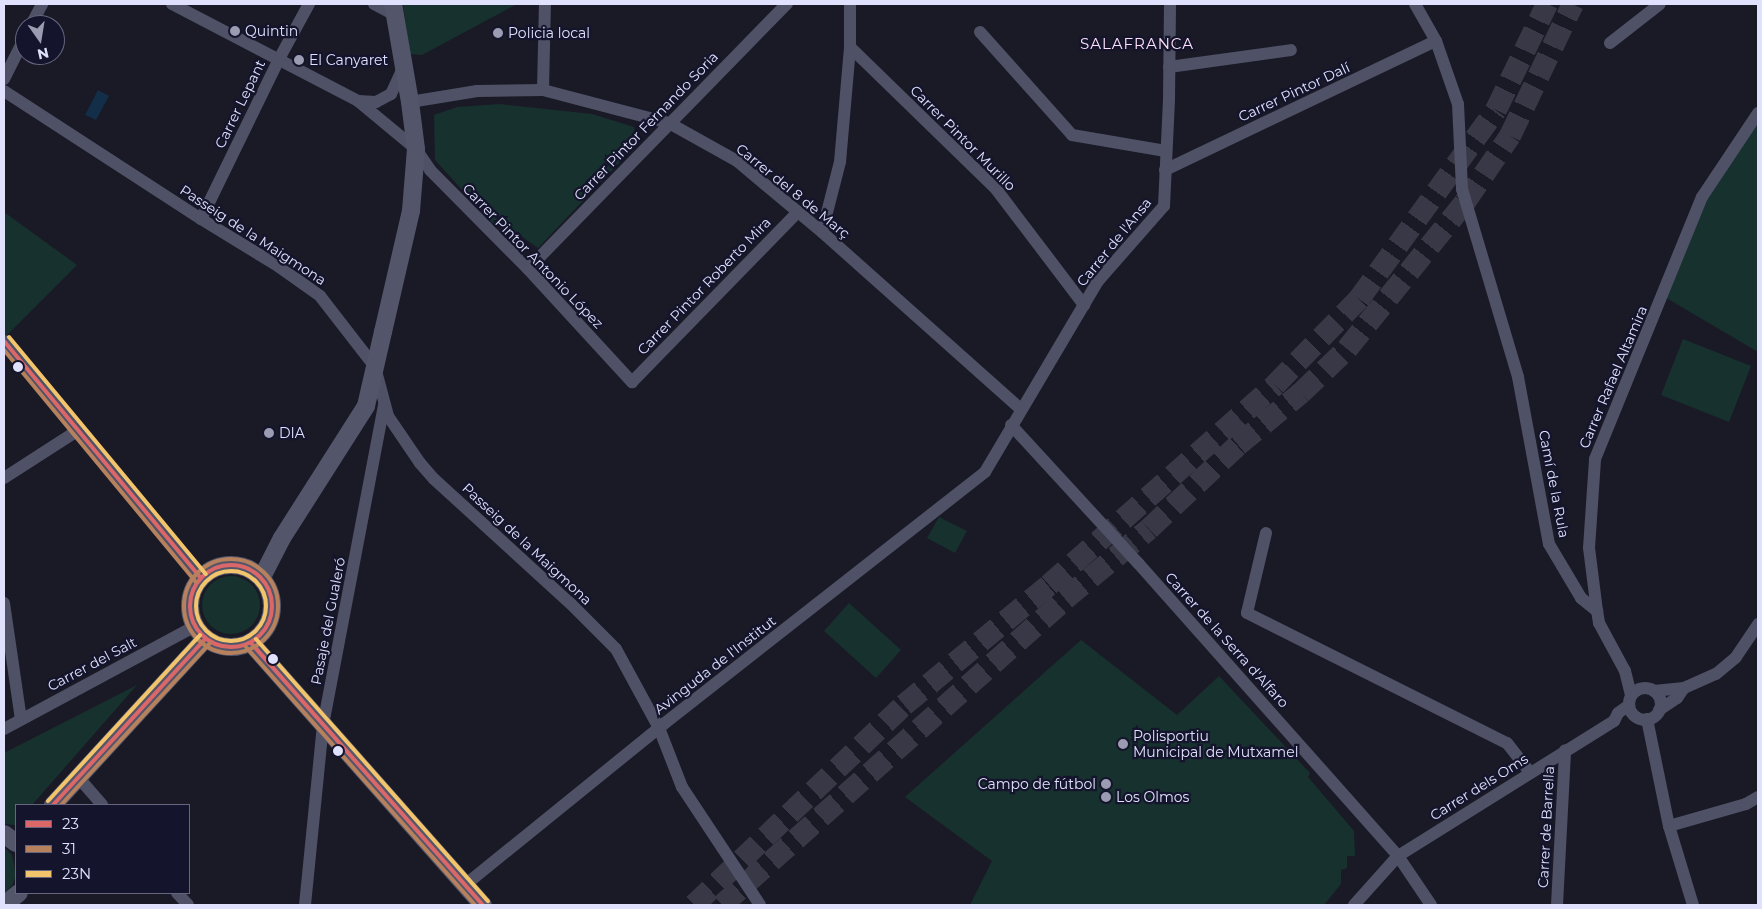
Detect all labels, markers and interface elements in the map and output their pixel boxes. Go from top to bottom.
north arrow [15,15,65,65]
place label: Quintin [245,23,298,39]
marker: Quintin [229,25,241,37]
place label: Policia local [508,25,590,41]
marker: Policia local [492,27,504,39]
district label: SALAFRANCA [1079,35,1195,53]
text: N [36,44,51,64]
street label: Carrer Pintor Fernando Soria [570,48,722,204]
place label: El Canyaret [309,52,388,68]
marker: El Canyaret [293,54,305,66]
street label: Carrer Lepant [211,57,269,151]
street label: Carrer Pintor Dalí [1236,59,1352,125]
street label: Carrer Pintor Murillo [907,82,1019,194]
street label: Carrer del 8 de Març [733,140,853,242]
street label: Carrer Pintor Antonio López [459,180,607,332]
street label: Passeig de la Maigmona [177,181,329,289]
street label: Carrer de l'Ansa [1073,194,1155,290]
street label: Carrer Pintor Roberto Mira [634,214,774,358]
street label: Carrer Rafael Altamira [1575,303,1651,451]
unlabelled marker [13,362,23,372]
place label: DIA [279,425,305,441]
marker: DIA [263,427,275,439]
street label: Camí de la Rula [1535,429,1573,539]
street label: Passeig de la Maigmona [459,480,595,608]
street label: Pasaje del Gualeró [307,556,349,686]
street label: Carrer de la Serra d'Alfaro [1162,569,1292,711]
street label: Avinguda de l'Institut [651,612,779,718]
street label: Carrer del Salt [45,633,139,695]
unlabelled marker [268,654,278,664]
place label: Polisportiu Municipal de Mutxamel [1133,728,1298,760]
marker: Polisportiu Municipal de Mutxamel [1117,738,1129,750]
unlabelled marker [333,746,343,756]
street label: Carrer dels Oms [1427,750,1531,824]
street label: Carrer de Barrella [1534,765,1558,889]
place label: Campo de fútbol [978,776,1096,792]
marker: Campo de fútbol [1100,778,1112,790]
place label: Los Olmos [1116,789,1189,805]
marker: Los Olmos [1100,791,1112,803]
legend [15,804,190,894]
text: 23 [62,814,79,833]
text: 31 [62,839,76,858]
text: 23N [62,864,91,883]

